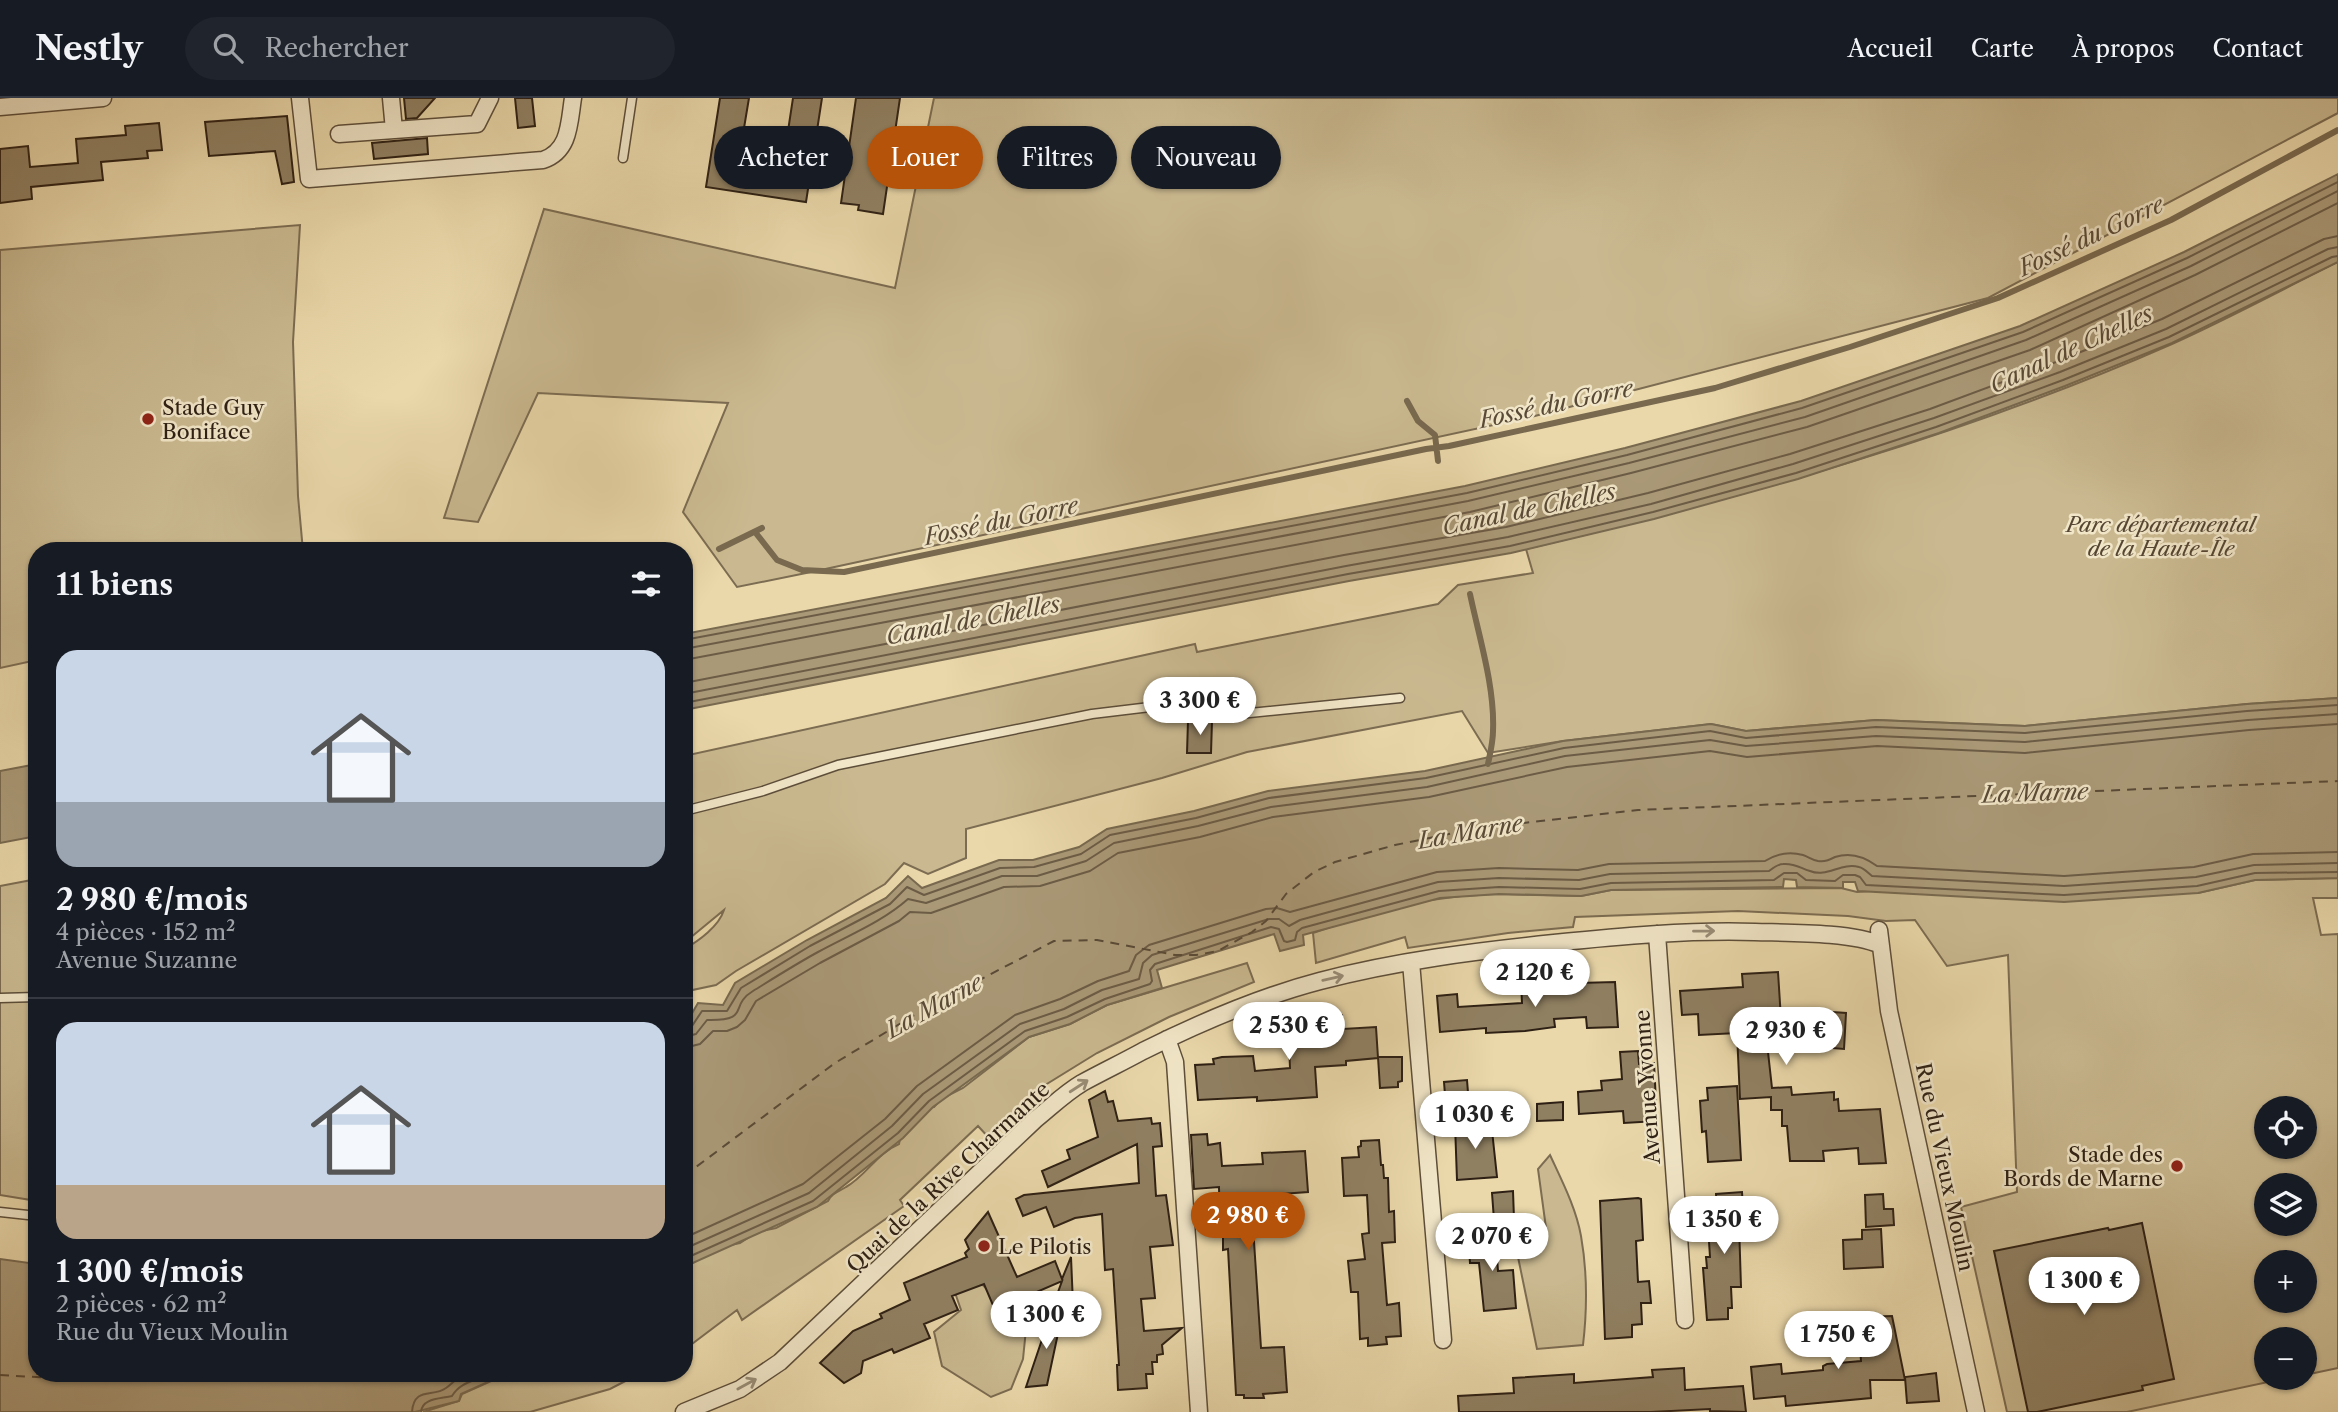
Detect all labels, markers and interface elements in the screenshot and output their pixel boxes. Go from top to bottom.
search box [185,17,675,80]
text: Nestly [35,28,143,69]
icon: search [209,29,247,67]
text: Rechercher [265,32,409,64]
text: Accueil [1848,34,1933,63]
text: Carte [1971,34,2034,63]
text: À propos [2072,34,2175,63]
text: Contact [2213,34,2303,63]
chip: Acheter [714,126,853,189]
chip: Louer [867,126,983,189]
chip: Filtres [997,126,1117,189]
chip: Nouveau [1131,126,1281,189]
water label: Fossé du Gorre [2012,190,2169,283]
water label: Canal de Chelles [1985,299,2158,399]
water label: Fossé du Gorre [1474,374,1637,434]
place label: Stade Guy Boniface [162,395,265,444]
marker: Stade Guy Boniface [140,411,156,427]
water label: Canal de Chelles [1440,477,1619,541]
water label: Fossé du Gorre [919,491,1082,551]
park label: Parc départemental de la Haute-Île [2064,512,2258,561]
icon: filters [627,565,665,603]
text: 11 biens [56,566,173,603]
water label: Canal de Chelles [883,589,1063,651]
pin: 3 300 € [1135,678,1265,737]
text: 3 300 € [1159,686,1241,714]
icon: home [298,695,424,821]
water label: La Marne [1980,777,2089,809]
water label: La Marne [1413,809,1526,855]
text: 2 980 €/mois [56,881,248,918]
text: 4 pièces · 152 m² [56,918,236,946]
one-way arrow [1692,924,1715,938]
text: Avenue Suzanne [56,946,238,974]
pin: 2 120 € [1470,950,1600,1009]
text: 2 120 € [1496,958,1574,986]
water label: La Marne [879,968,988,1045]
one-way arrow [1321,971,1344,984]
pin: 2 530 € [1224,1002,1354,1062]
pin: 2 930 € [1721,1007,1851,1067]
street label: Avenue Yvonne [1629,1009,1665,1166]
text: 2 530 € [1249,1011,1329,1039]
text: 2 930 € [1745,1016,1827,1044]
street label: Rue du Vieux Moulin [1911,1061,1979,1273]
icon: home [298,1067,424,1193]
street label: Quai de la Rive Charmante [841,1076,1055,1278]
one-way arrow [1069,1078,1089,1092]
pin: 1 030 € [1410,1091,1540,1151]
map controls [2254,1096,2317,1390]
button: locate [2254,1096,2317,1159]
text: 1 030 € [1436,1100,1514,1128]
place label: Stade des Bords de Marne [2003,1142,2163,1191]
marker: Stade des Bords de Marne [2169,1158,2185,1174]
button: layers [2254,1173,2317,1236]
pin: 2 980 € [1183,1192,1313,1252]
pin: 1 350 € [1659,1196,1789,1256]
text: 2 980 € [1207,1201,1289,1229]
text: 1 350 € [1686,1205,1762,1233]
pin: 2 070 € [1427,1214,1557,1273]
text: 2 070 € [1451,1222,1533,1250]
place label: Le Pilotis [998,1234,1091,1259]
marker: Le Pilotis [976,1238,992,1254]
button: + [2254,1250,2317,1313]
text: 1 300 €/mois [56,1253,244,1290]
pin: 1 300 € [2019,1258,2149,1317]
text: 1 300 € [2045,1266,2123,1294]
text: 2 pièces · 62 m² [56,1290,227,1318]
pin: 1 300 € [981,1292,1111,1351]
text: 1 300 € [1007,1300,1085,1328]
pin: 1 750 € [1773,1312,1903,1371]
text: Rue du Vieux Moulin [56,1318,288,1346]
text: 1 750 € [1800,1320,1876,1348]
button: − [2254,1327,2317,1390]
one-way arrow [736,1377,756,1391]

